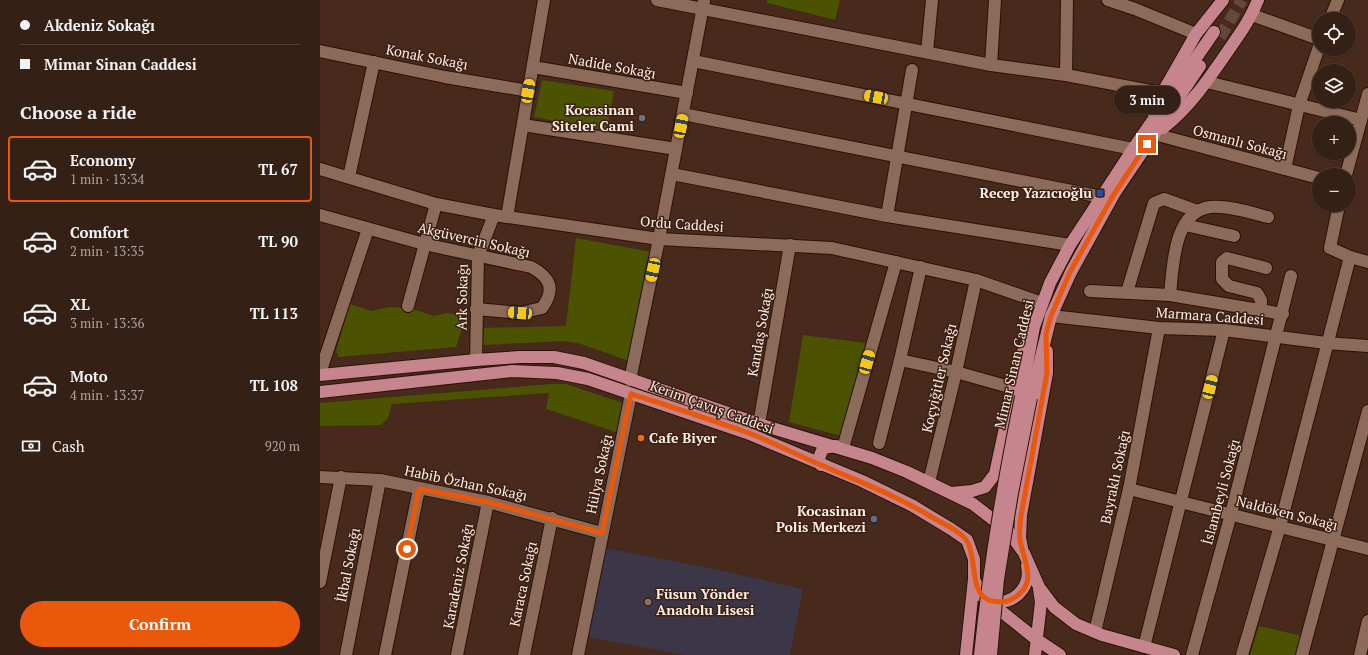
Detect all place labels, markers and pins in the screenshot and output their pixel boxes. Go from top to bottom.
place label: Kocasinan Siteler Cami [552,100,634,135]
marker: Kocasinan Siteler Cami [637,113,647,123]
place label: Recep Yazıcıoğlu [979,183,1092,202]
marker: Recep Yazıcıoğlu [1095,188,1105,198]
place label: Cafe Biyer [649,428,717,447]
marker: Cafe Biyer [636,433,646,443]
place label: Kocasinan Polis Merkezi [776,501,866,536]
marker: Kocasinan Polis Merkezi [869,514,879,524]
place label: Füsun Yönder Anadolu Lisesi [656,584,755,619]
marker: Füsun Yönder Anadolu Lisesi [643,597,653,607]

